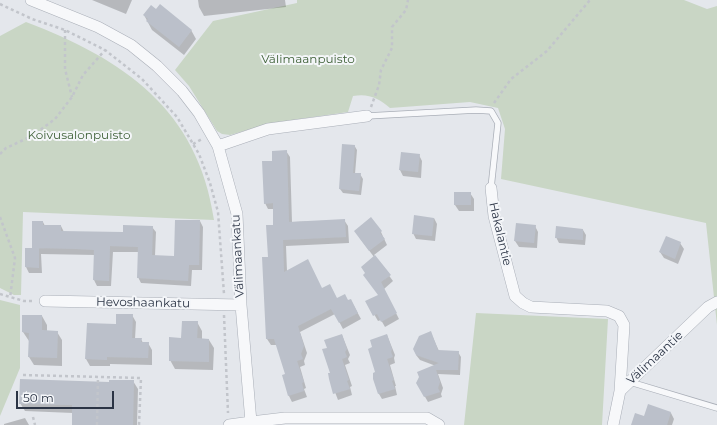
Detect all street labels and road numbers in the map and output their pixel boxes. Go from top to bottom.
street label: Hakalantie [486,201,514,267]
street label: Välimaankatu [229,214,247,298]
street label: Hevoshaankatu [96,295,190,311]
street label: Välimaantie [624,328,686,388]

